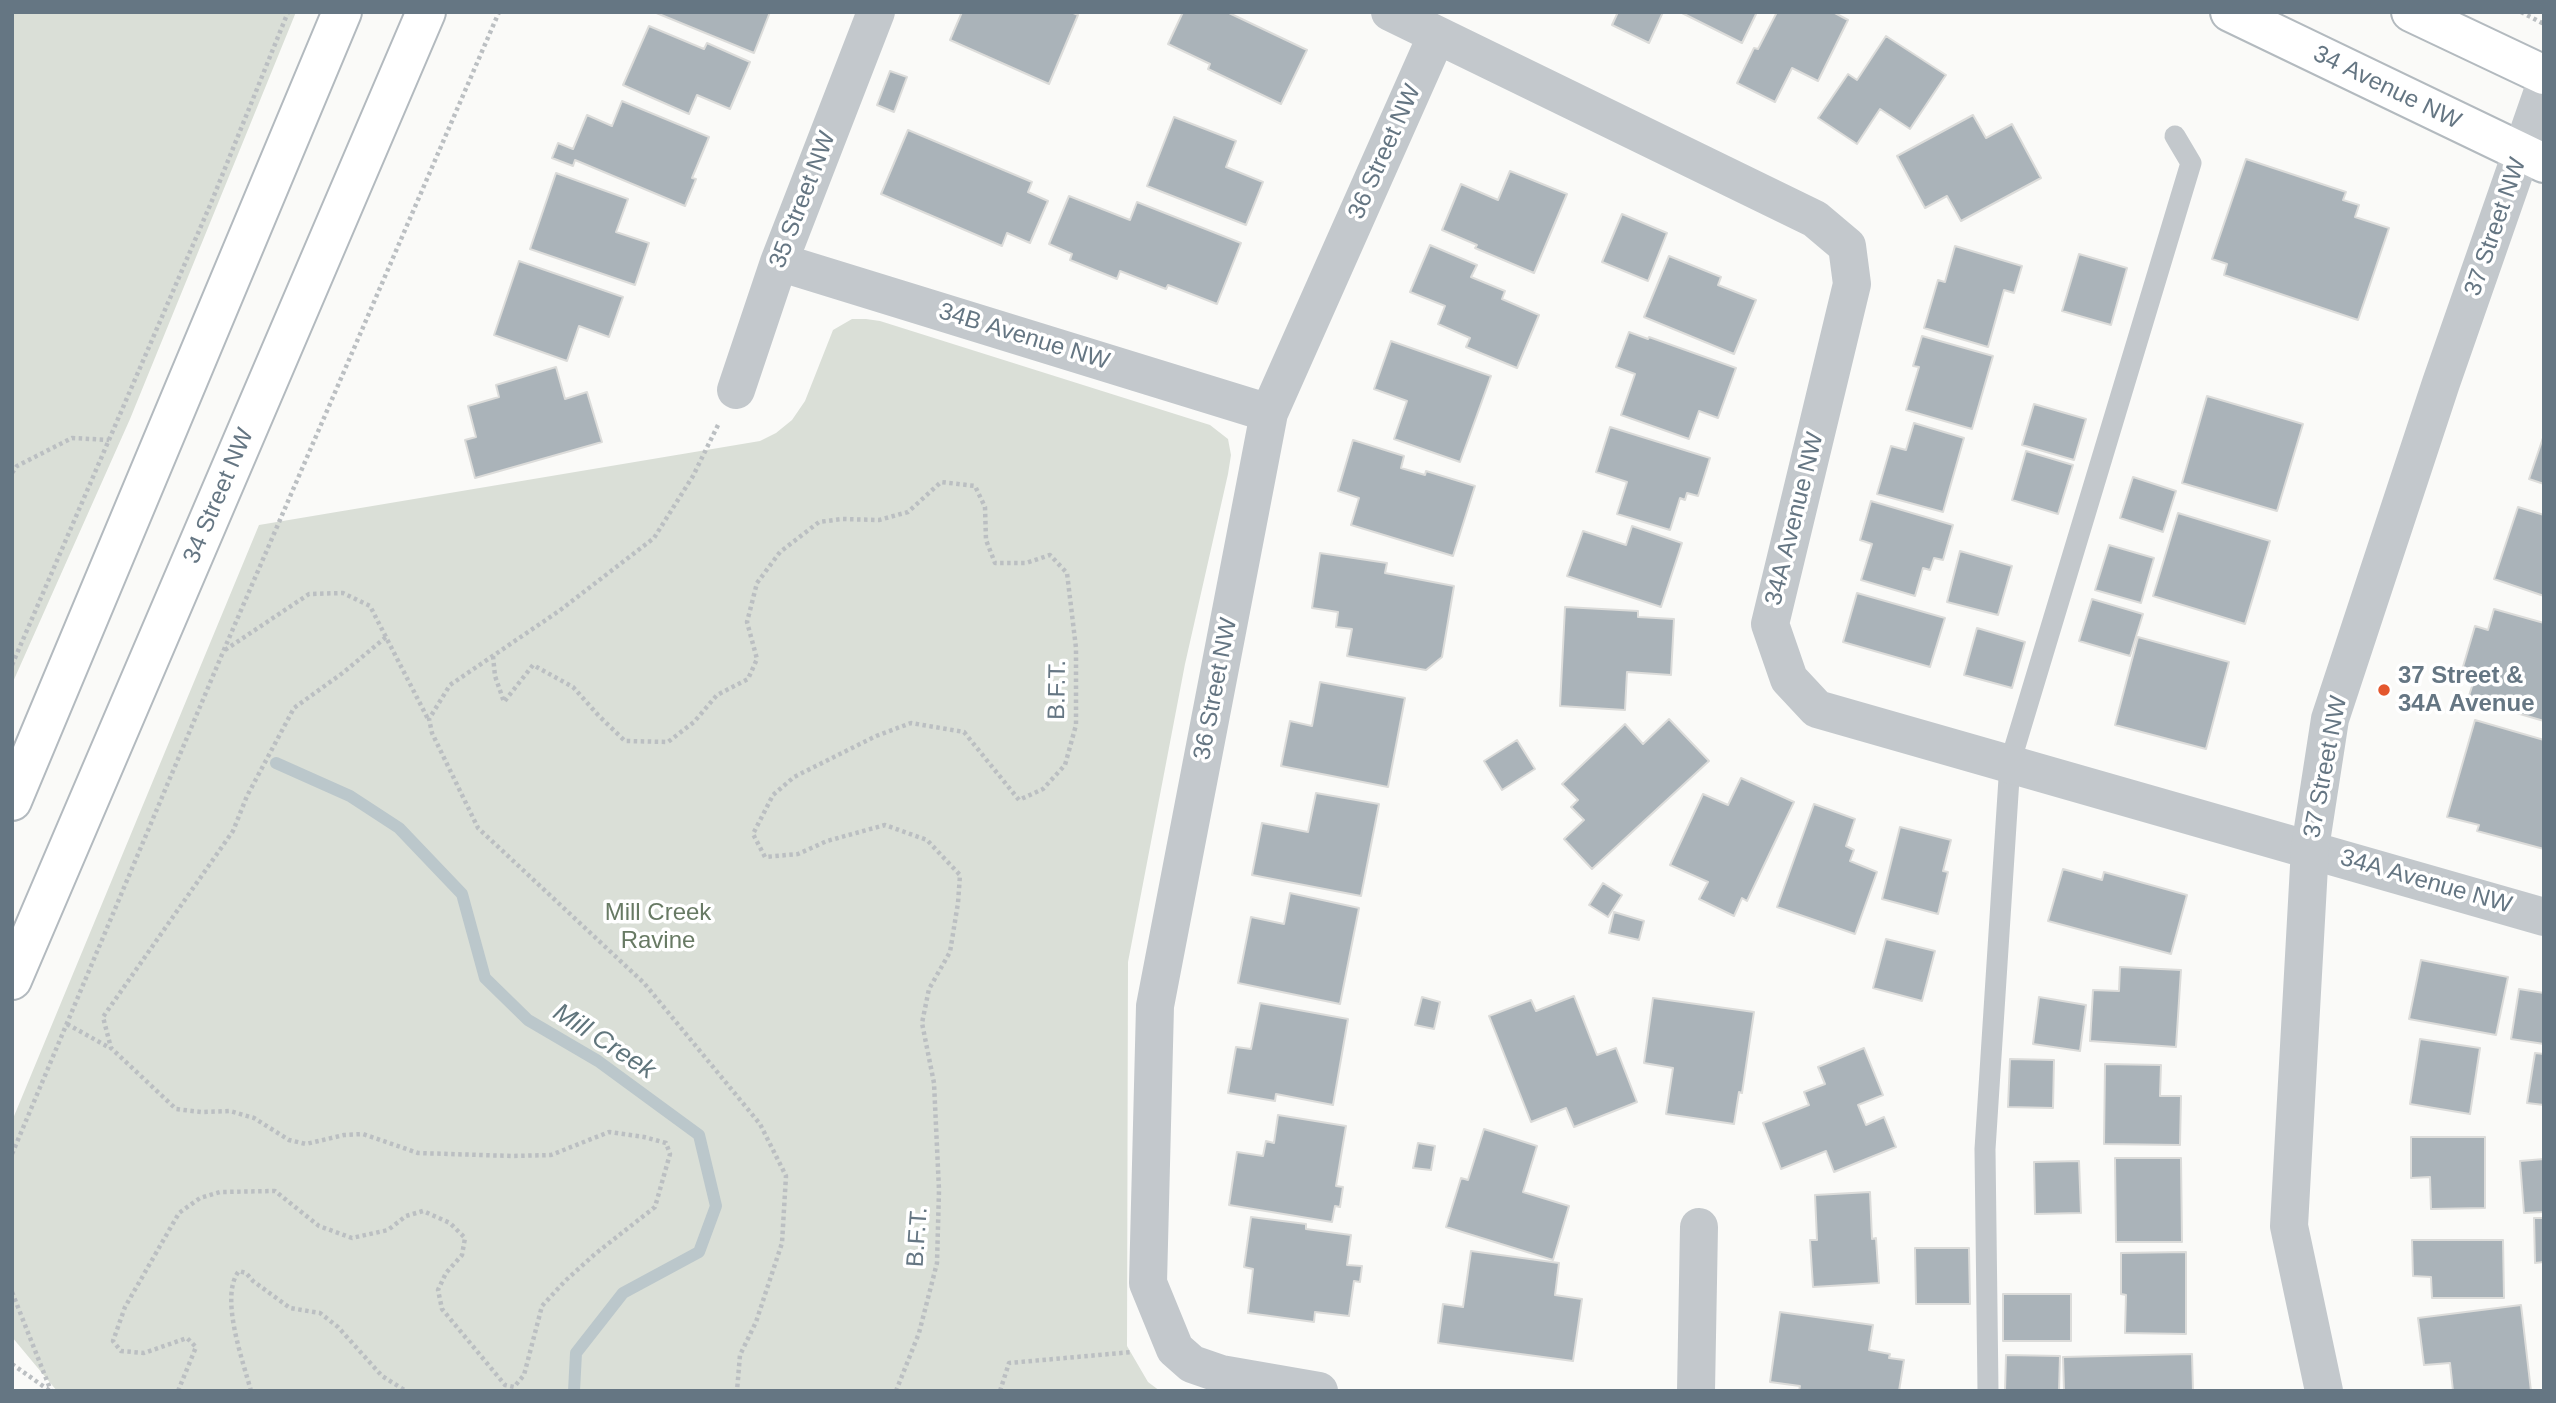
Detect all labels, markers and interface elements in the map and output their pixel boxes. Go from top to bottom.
street label: 34 Avenue NW [2308,40,2466,136]
street label: 36 Street NW [1343,80,1427,224]
street label: 35 Street NW [764,128,842,272]
street label: 37 Street NW [2459,154,2533,300]
street label: 34B Avenue NW [935,297,1113,377]
street label: 34 Street NW [178,424,260,568]
street label: 34A Avenue NW [1760,430,1830,608]
street label: 36 Street NW [1188,616,1244,762]
street label: B.F.T. [1043,660,1073,720]
place label: 37 Street & 34A Avenue [2398,662,2534,718]
marker: 37 Street & 34A Avenue [2376,682,2392,698]
street label: 37 Street NW [2298,694,2354,840]
street label: 34A Avenue NW [2337,844,2515,920]
park label: Mill Creek Ravine [605,899,711,955]
water label: Mill Creek [547,997,661,1087]
street label: B.F.T. [902,1206,934,1268]

